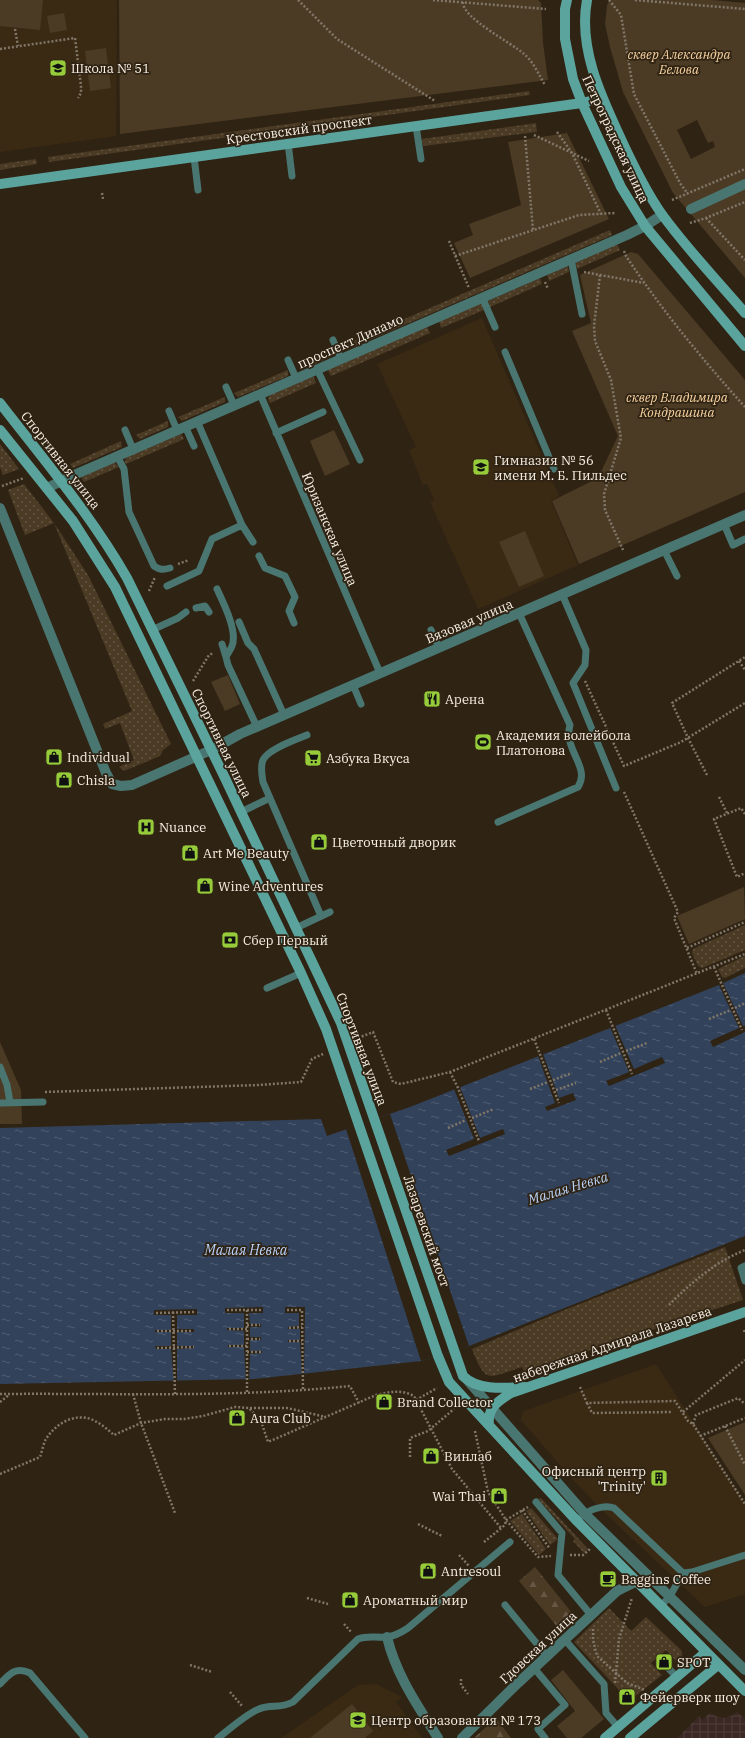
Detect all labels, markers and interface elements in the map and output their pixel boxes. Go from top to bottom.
park label: сквер Александра Белова [627,46,731,78]
school or university icon: Школа № 51 [48,58,68,78]
place label: Школа № 51 [71,60,150,77]
street label: Петроградская улица [578,72,653,206]
street label: Крестовский проспект [225,111,373,148]
street label: проспект Динамо [295,310,406,372]
park label: сквер Владимира Кондрашина [626,389,728,421]
street label: Спортивная улица [17,408,104,513]
place label: Гимназия № 56 имени М. Б. Пильдес [494,452,627,484]
school or university icon: Гимназия № 56 имени М. Б. Пильдес [471,457,491,477]
street label: Юризанская улица [298,470,361,589]
street label: Вязовая улица [423,595,516,648]
street label: Спортивная улица [188,686,255,801]
restaurant icon: Арена [422,689,442,709]
place label: Арена [445,691,485,708]
place label: Академия волейбола Платонова [496,727,631,759]
sports icon: Академия волейбола Платонова [473,732,493,752]
shop icon: Individual [44,747,64,767]
supermarket icon: Азбука Вкуса [303,748,323,768]
place label: Individual [67,749,130,766]
place label: Азбука Вкуса [326,750,410,767]
shop icon: Chisla [54,770,74,790]
place label: Chisla [77,772,115,789]
hospital icon: Nuance [136,817,156,837]
place label: Nuance [159,819,206,836]
shop icon: Цветочный дворик [309,832,329,852]
place label: Цветочный дворик [332,834,456,851]
shop icon: Art Me Beauty [180,843,200,863]
place label: Art Me Beauty [203,845,289,862]
shop icon: Wine Adventures [195,876,215,896]
place label: Wine Adventures [218,878,323,895]
bank icon: Сбер Первый [220,930,240,950]
place label: Сбер Первый [243,932,328,949]
street label: Спортивная улица [332,990,391,1108]
water label: Малая Невка [525,1167,611,1209]
street label: Лазаревский мост [399,1173,454,1290]
water label: Малая Невка [204,1241,288,1259]
street label: набережная Адмирала Лазарева [510,1302,714,1387]
shop icon: Brand Collector [374,1392,394,1412]
place label: Brand Collector [397,1394,493,1411]
shop icon: Aura Club [227,1408,247,1428]
place label: Aura Club [250,1410,311,1427]
shop icon: Винлаб [421,1446,441,1466]
place label: Винлаб [444,1448,492,1465]
place label: Офисный центр 'Trinity' [542,1463,646,1495]
building icon: Офисный центр 'Trinity' [649,1468,669,1488]
shop icon: Wai Thai [489,1486,509,1506]
place label: Wai Thai [432,1488,486,1505]
shop icon: Antresoul [418,1561,438,1581]
place label: Antresoul [441,1563,501,1580]
cafe icon: Baggins Coffee [598,1569,618,1589]
place label: Baggins Coffee [621,1571,711,1588]
shop icon: Ароматный мир [340,1590,360,1610]
place label: Ароматный мир [363,1592,468,1609]
street label: Гдовская улица [496,1607,580,1687]
shop icon: SPOT [654,1652,674,1672]
place label: SPOT [677,1654,711,1671]
shop icon: Фейерверк шоу [617,1687,637,1707]
place label: Фейерверк шоу [640,1689,740,1706]
school or university icon: Центр образования № 173 [348,1710,368,1730]
place label: Центр образования № 173 [371,1712,541,1729]

